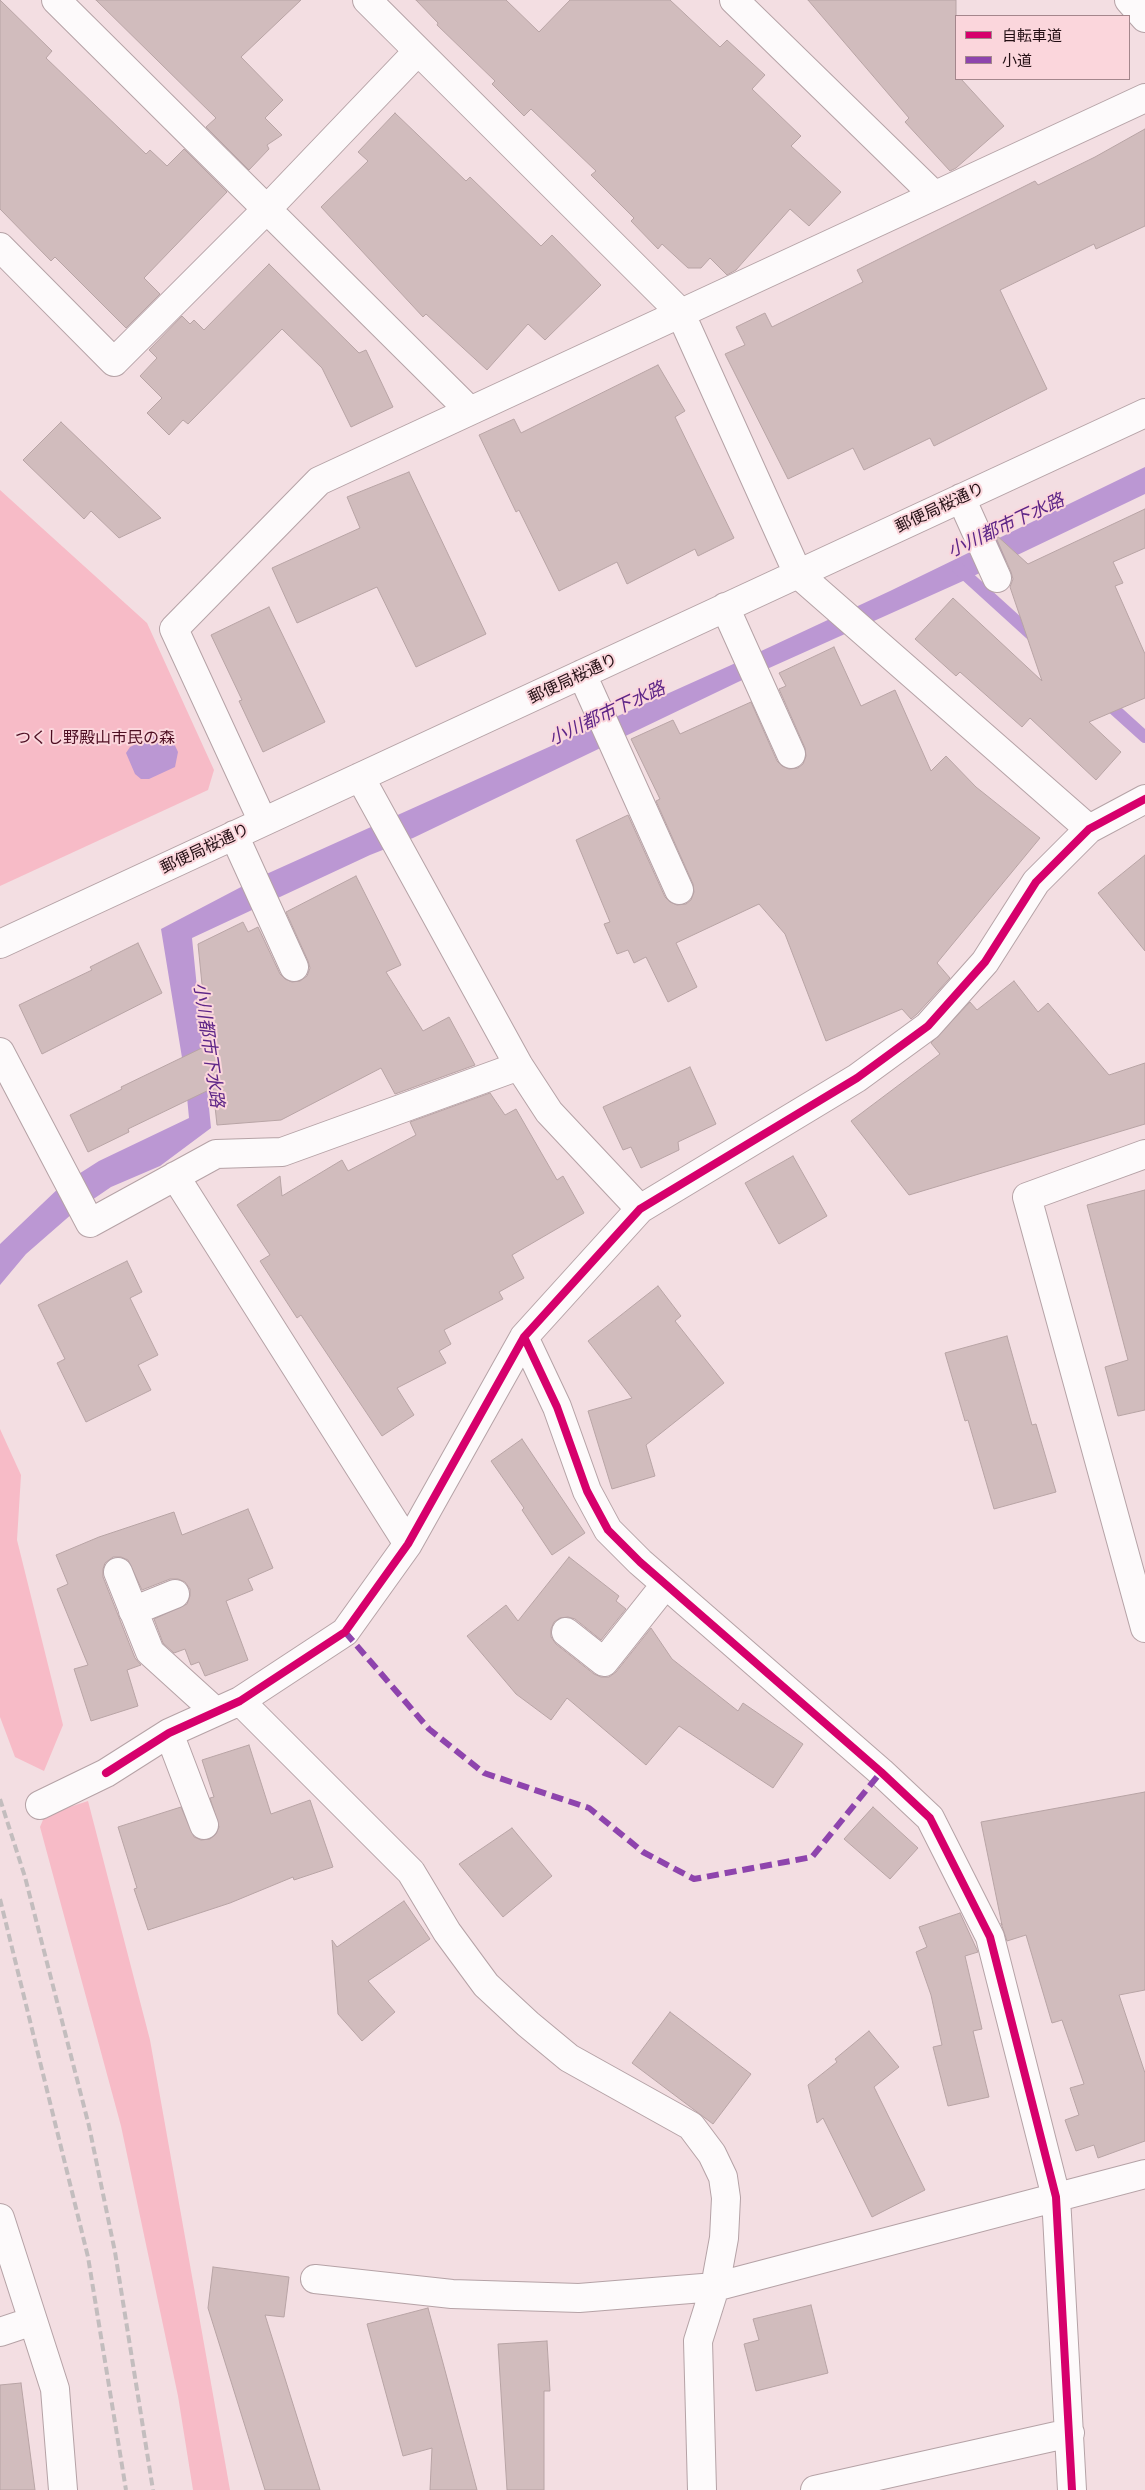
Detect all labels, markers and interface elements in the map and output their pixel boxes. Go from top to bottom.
legend [955,15,1130,80]
text: 自転車道 [1002,27,1062,45]
text: 小道 [1002,52,1032,70]
street label: 郵便局桜通り [892,479,988,537]
water label: 小川都市下水路 [944,490,1068,562]
street label: 郵便局桜通り [525,650,621,708]
water label: 小川都市下水路 [545,678,669,750]
park label: つくし野殿山市民の森 [15,728,175,748]
street label: 郵便局桜通り [157,820,253,878]
water label: 小川都市下水路 [189,981,227,1109]

